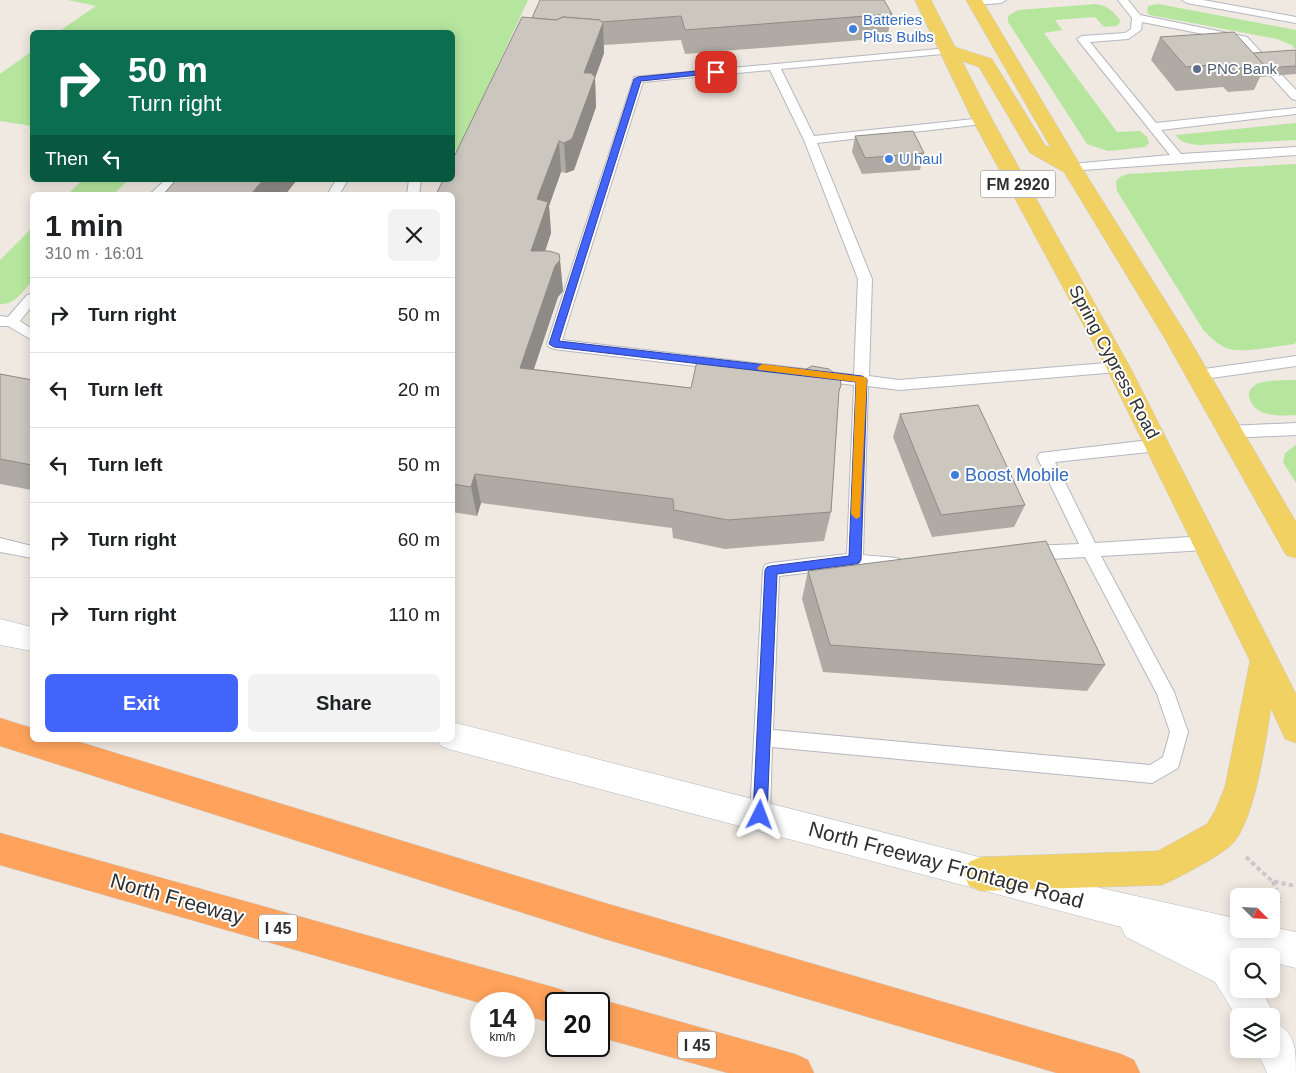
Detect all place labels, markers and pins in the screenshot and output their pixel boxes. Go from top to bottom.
place label: Batteries Plus Bulbs [863,11,934,45]
marker: Batteries Plus Bulbs [847,23,859,35]
pin [695,51,737,93]
place label: PNC Bank [1207,60,1278,77]
marker: PNC Bank [1191,63,1203,75]
place label: U haul [899,150,942,167]
marker: U haul [883,153,895,165]
place label: Boost Mobile [965,465,1069,485]
marker: Boost Mobile [949,469,961,481]

